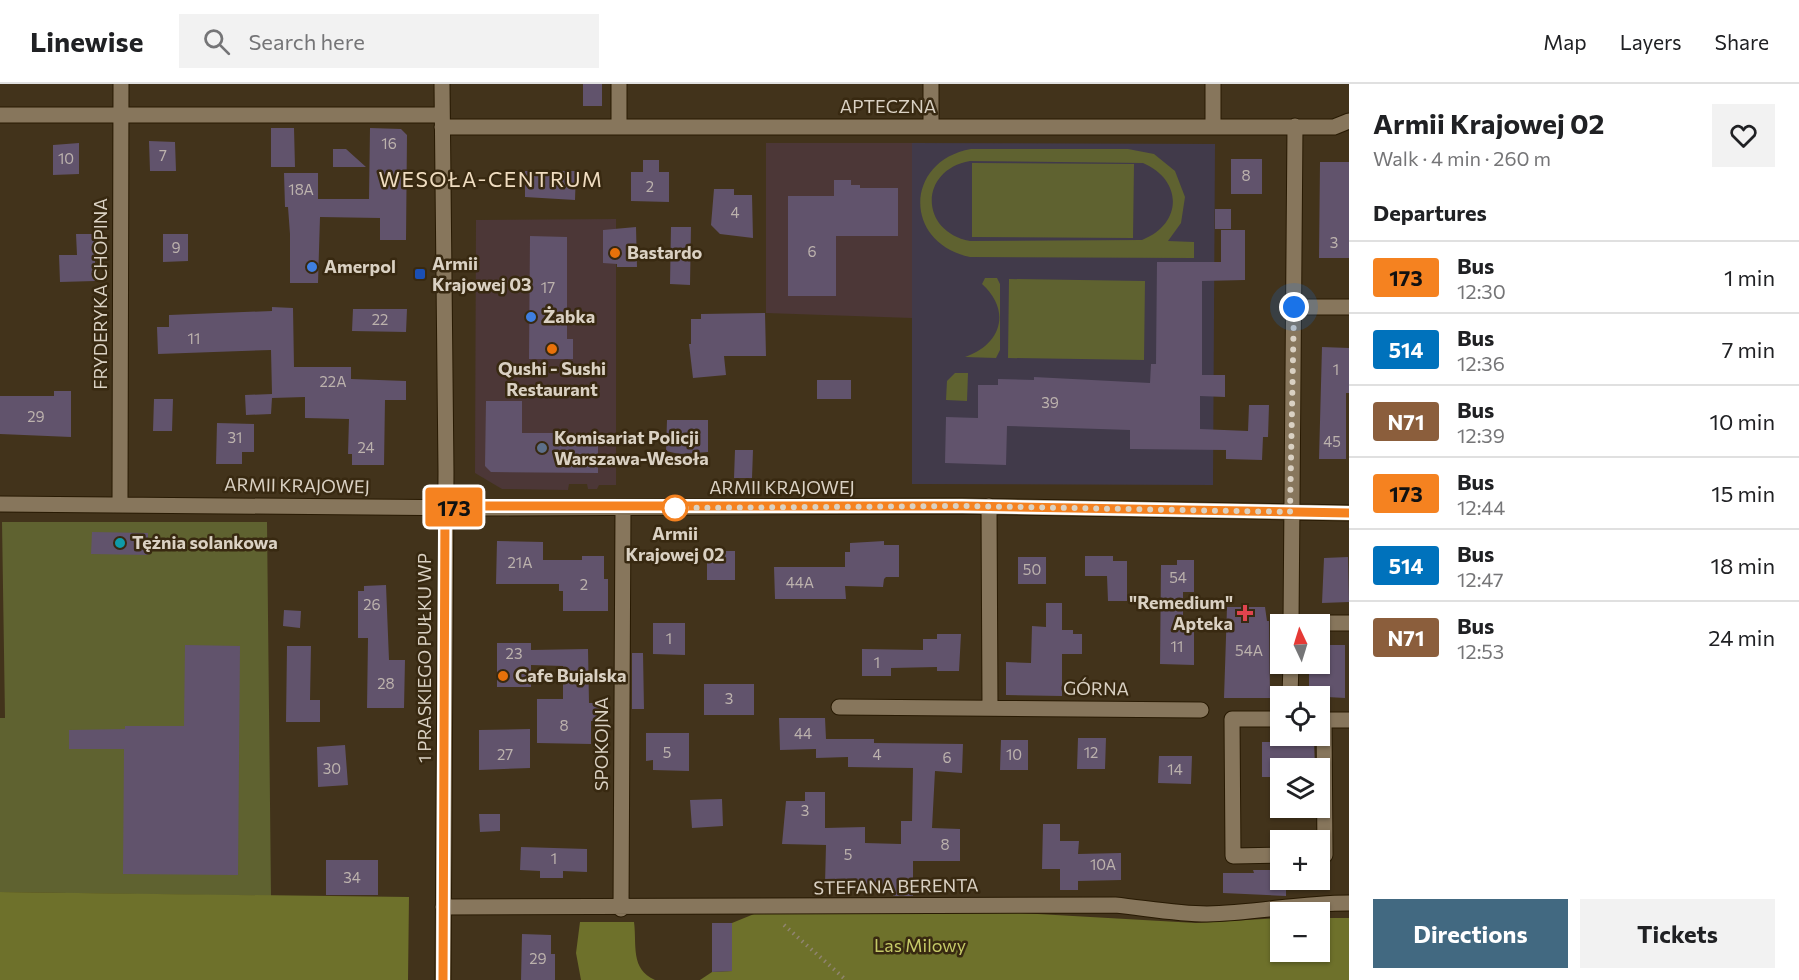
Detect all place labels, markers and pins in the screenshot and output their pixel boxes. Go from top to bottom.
place label: Bastardo [627,241,702,263]
marker: Bastardo [608,246,622,260]
place label: Armii Krajowej 03 [432,252,531,295]
place label: Amerpol [324,255,396,277]
marker: Amerpol [305,260,319,274]
marker: Armii Krajowej 03 [413,267,427,281]
place label: Żabka [543,305,595,327]
marker: Żabka [524,310,538,324]
marker: Qushi - Sushi Restaurant [545,342,559,356]
place label: Qushi - Sushi Restaurant [498,357,606,400]
place label: Komisariat Policji Warszawa-Wesoła [554,426,709,469]
marker: Komisariat Policji Warszawa-Wesoła [535,441,549,455]
marker: Armii Krajowej 02 [662,495,688,521]
place label: Armii Krajowej 02 [625,522,725,565]
place label: Tężnia solankowa [132,531,278,553]
marker: Tężnia solankowa [113,536,127,550]
place label: "Remedium" Apteka [1129,591,1233,634]
marker: "Remedium" Apteka [1238,606,1252,620]
place label: Cafe Bujalska [515,664,627,686]
marker: Cafe Bujalska [496,669,510,683]

